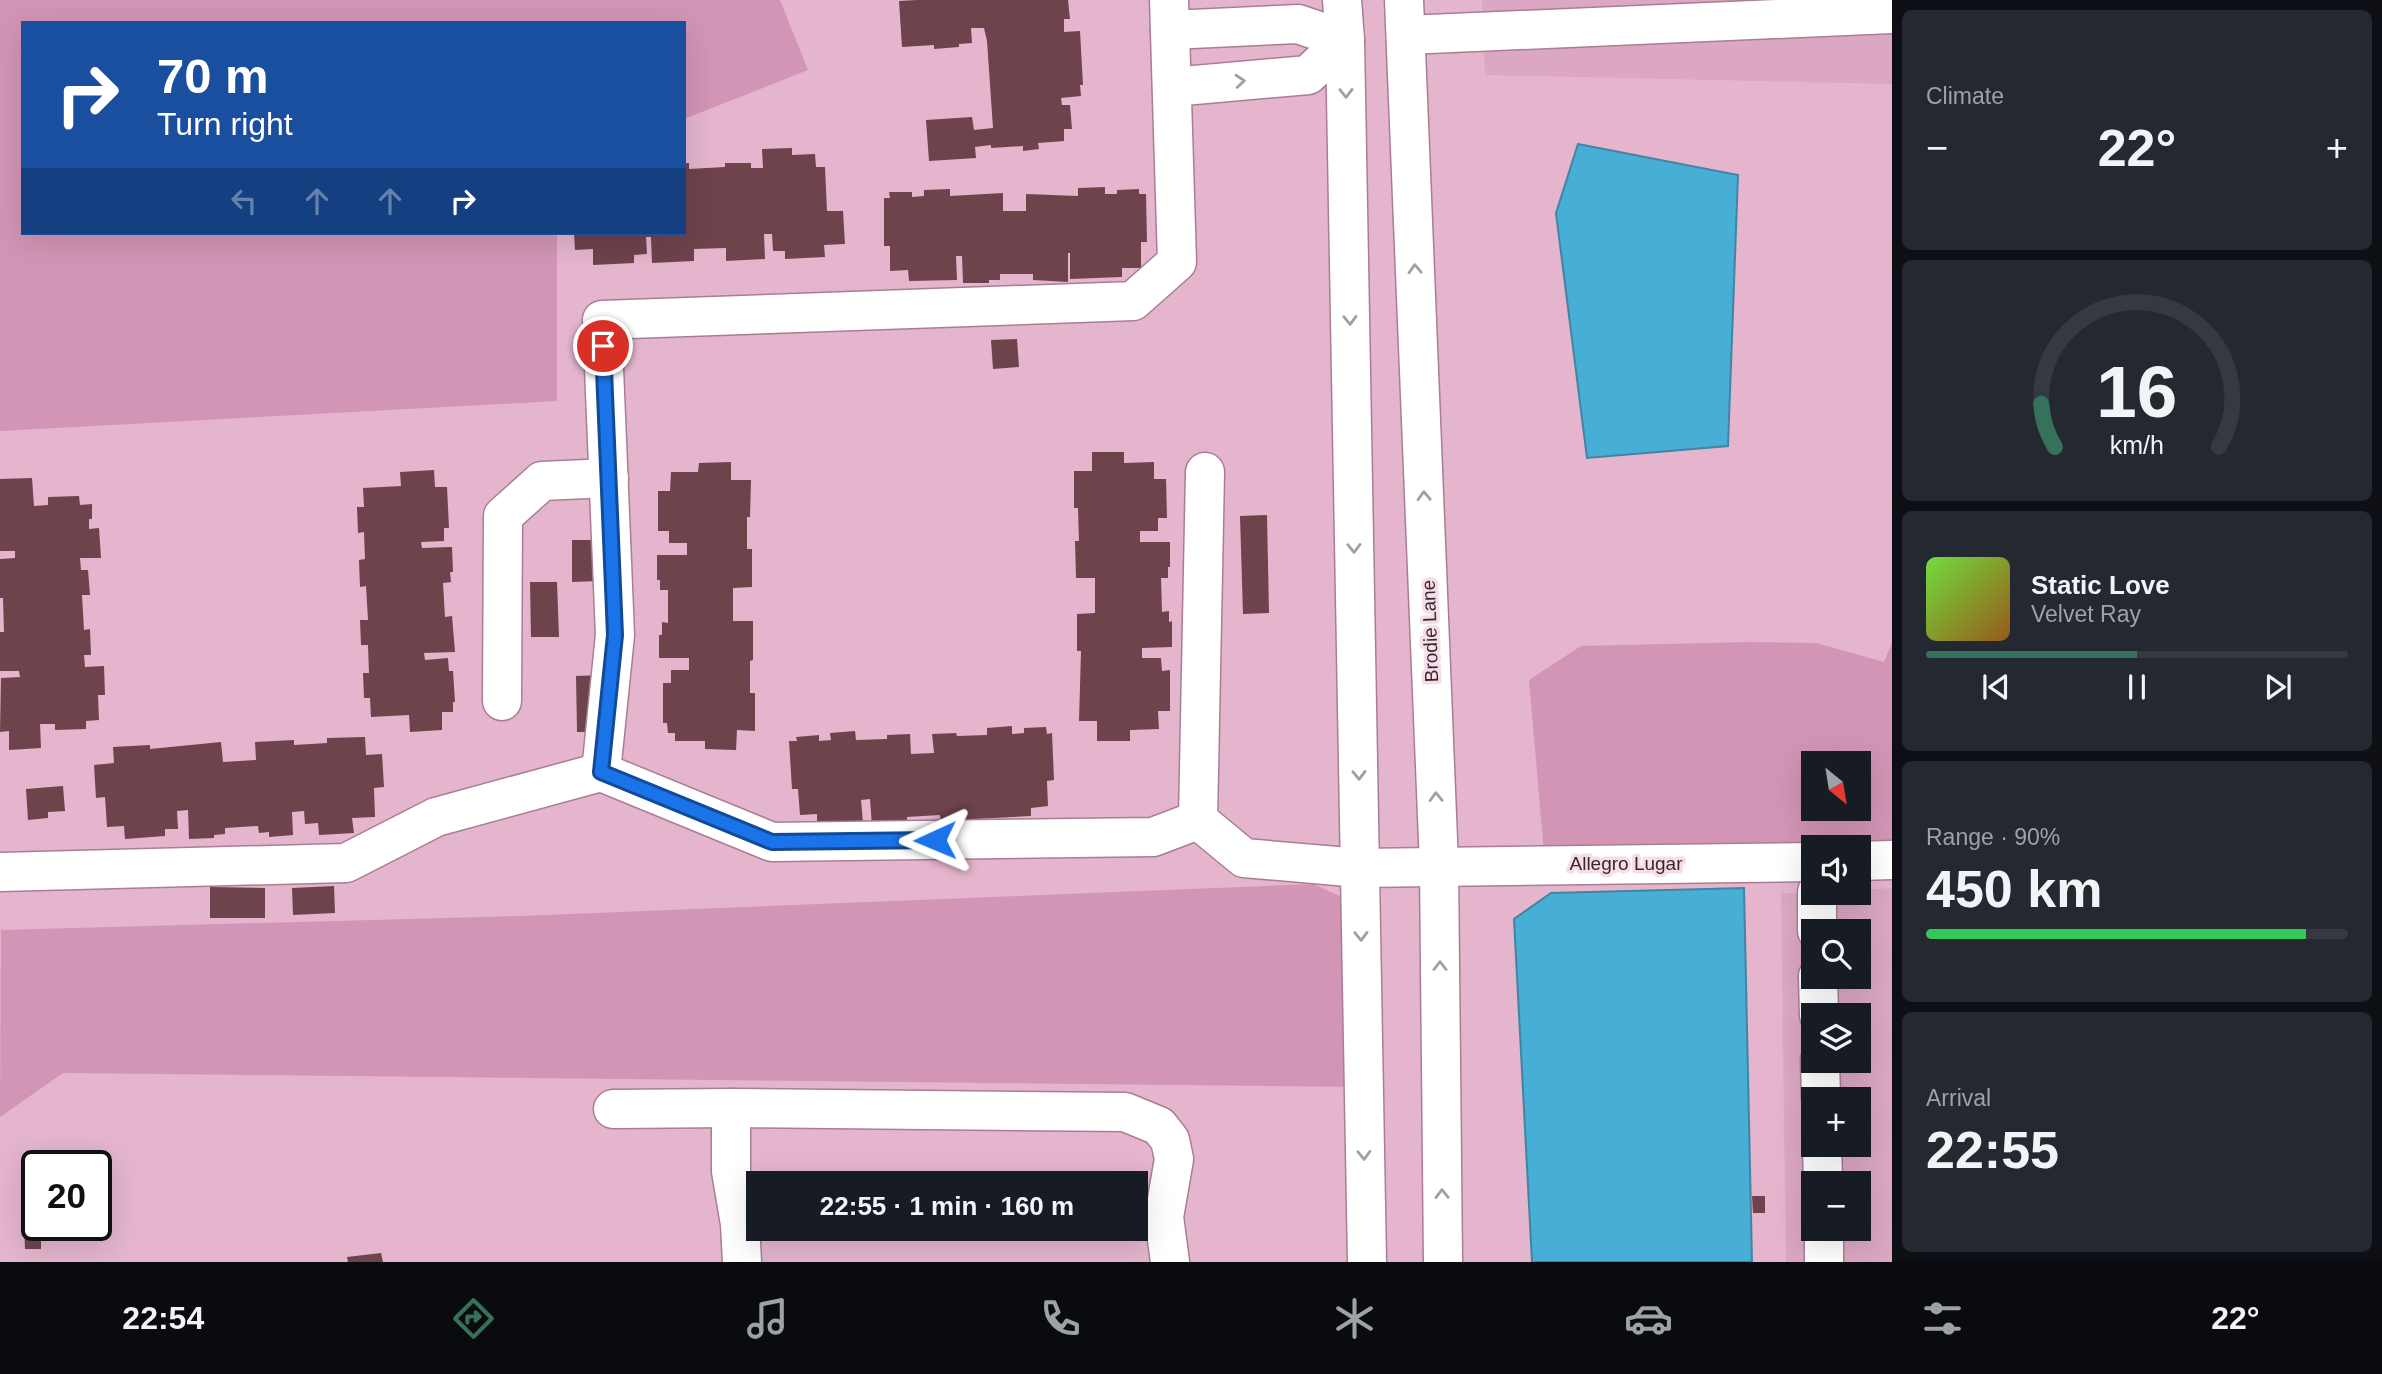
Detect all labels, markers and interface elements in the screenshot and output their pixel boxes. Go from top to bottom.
icon: right [42,49,133,140]
text: 70 m [157,49,269,103]
one-way arrow [1235,74,1246,89]
text: Climate [1926,83,2004,109]
one-way arrow [1338,87,1353,98]
text: Turn right [157,106,293,142]
text: 22° [2098,119,2176,177]
text: − [1926,127,1948,169]
text: + [2326,127,2348,169]
icon: left [225,182,263,220]
icon: ahead [298,182,336,220]
icon: ahead [371,182,409,220]
icon: right [444,182,482,220]
one-way arrow [1408,263,1423,274]
one-way arrow [1342,315,1358,326]
pin [573,316,633,376]
icon: arrive [584,327,622,365]
text: 16 [2097,351,2177,432]
text: km/h [2110,430,2164,458]
one-way arrow [1417,490,1432,501]
one-way arrow [1347,542,1362,553]
text: Static Love [2031,570,2170,600]
street label: Brodie Lane [1418,579,1442,683]
text: Velvet Ray [2031,601,2141,627]
icon: previous [1977,668,2015,706]
icon: pause [2118,668,2156,706]
icon: next [2259,668,2297,706]
north arrow [1801,751,1871,821]
map controls [1801,751,1871,1241]
one-way arrow [1351,770,1366,781]
one-way arrow [1429,791,1444,802]
position arrow [898,803,972,877]
text: Range · 90% [1926,824,2060,850]
button: sound [1801,835,1871,905]
street label: Allegro Lugar [1569,853,1683,874]
text: 450 km [1926,860,2102,918]
button: search [1801,919,1871,989]
one-way arrow [1353,931,1369,942]
one-way arrow [1432,961,1447,972]
button: layers [1801,1003,1871,1073]
text: Arrival [1926,1085,1991,1111]
button: + [1801,1087,1871,1157]
text: 22:55 [1926,1121,2059,1179]
one-way arrow [1357,1149,1372,1160]
speed limit sign: 20 [21,1150,112,1241]
button: − [1801,1171,1871,1241]
one-way arrow [1434,1188,1449,1199]
text: 22:55 · 1 min · 160 m [820,1191,1074,1221]
icon: directions [449,1294,498,1343]
icon: music [743,1294,792,1343]
icon: phone [1036,1294,1085,1343]
icon: climate [1330,1294,1379,1343]
icon: car [1624,1294,1673,1343]
icon: filters [1918,1294,1967,1343]
text: 22:54 [122,1300,204,1336]
text: 22° [2211,1300,2260,1336]

